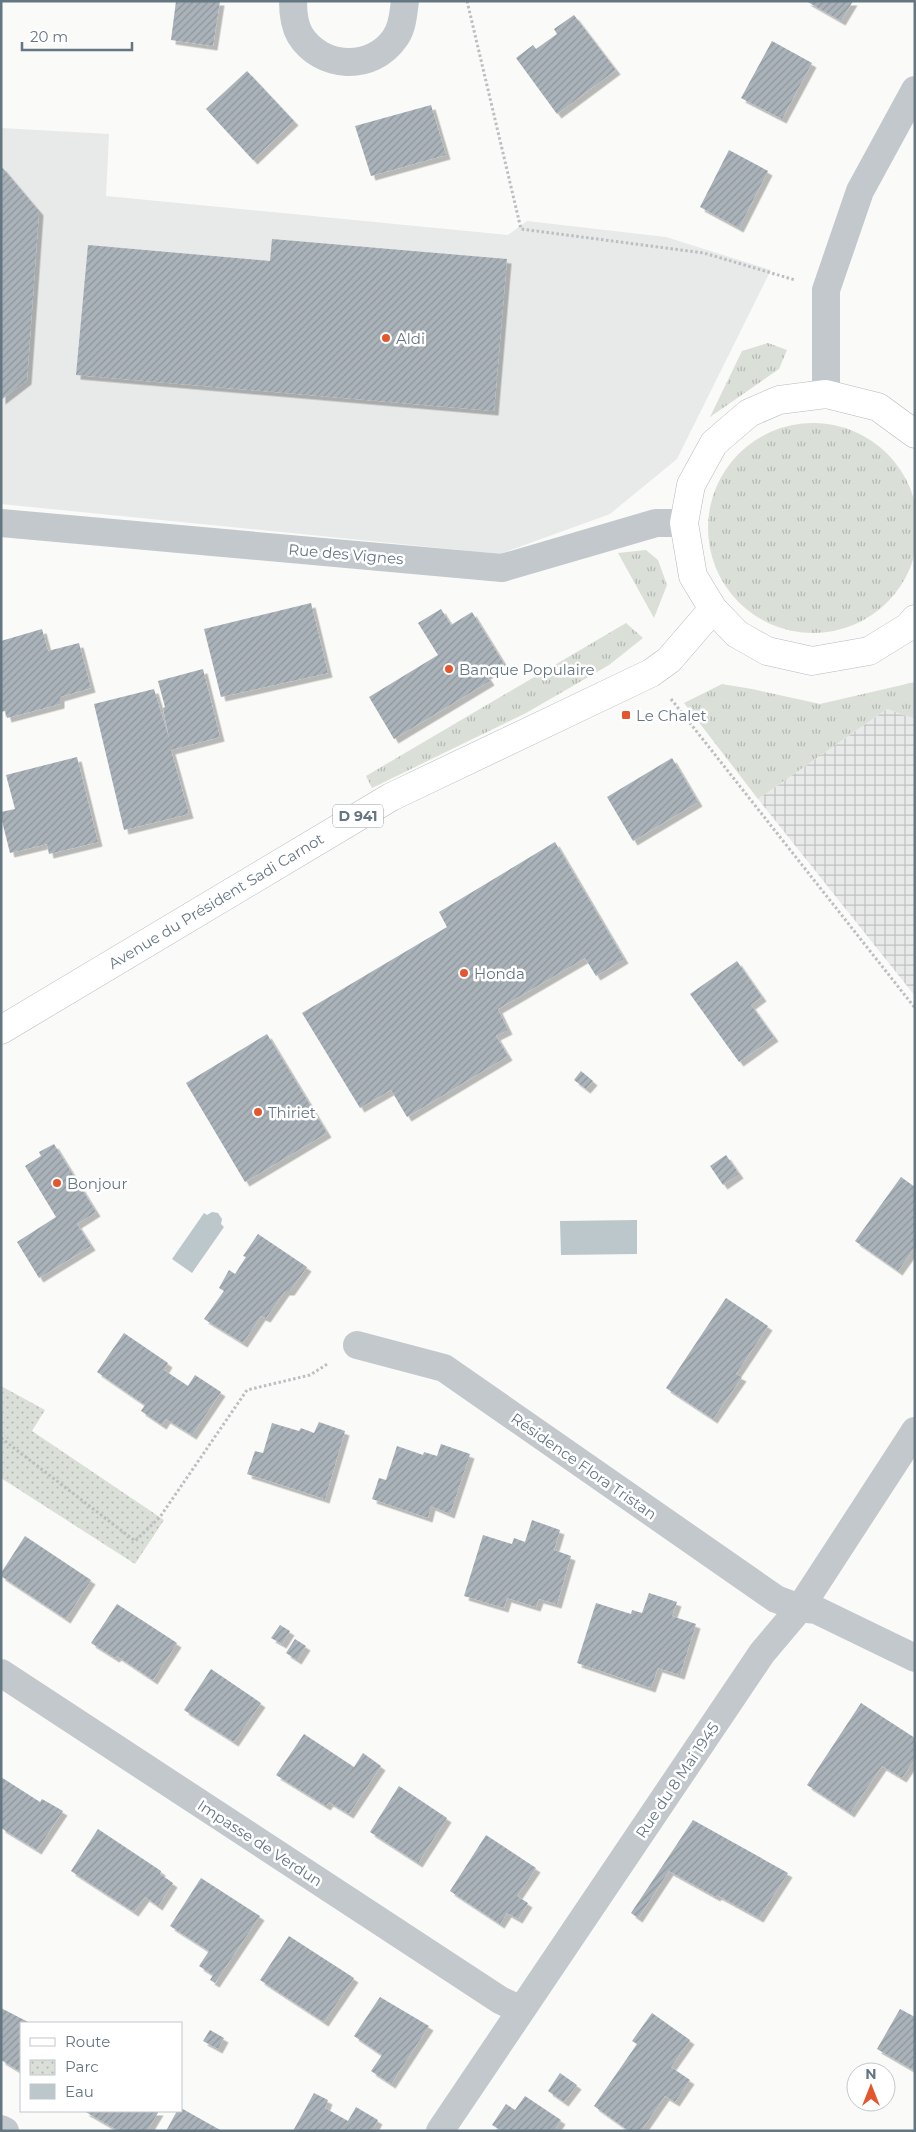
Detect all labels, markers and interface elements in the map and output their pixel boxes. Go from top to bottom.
scale bar [22,20,132,52]
text: 20 m [30,27,68,46]
place label: Aldi [396,329,425,348]
marker: Aldi [380,332,392,344]
street label: Rue des Vignes [288,540,404,568]
place label: Banque Populaire [459,660,595,679]
marker: Banque Populaire [443,663,455,675]
place label: Le Chalet [636,706,707,725]
marker: Le Chalet [620,709,632,721]
road number: D 941 [333,804,383,828]
street label: Avenue du Président Sadi Carnot [105,829,327,973]
place label: Honda [474,964,525,983]
marker: Honda [458,967,470,979]
place label: Thiriet [268,1103,316,1122]
marker: Thiriet [252,1106,264,1118]
place label: Bonjour [67,1174,127,1193]
marker: Bonjour [51,1177,63,1189]
street label: Résidence Flora Tristan [507,1408,661,1524]
street label: Rue du 8 Mai 1945 [631,1718,723,1842]
street label: Impasse de Verdun [194,1796,326,1890]
legend [20,2022,182,2112]
text: Route [65,2032,110,2051]
text: Parc [65,2057,99,2076]
north arrow [846,2062,896,2112]
text: N [865,2065,877,2083]
text: Eau [65,2082,94,2101]

